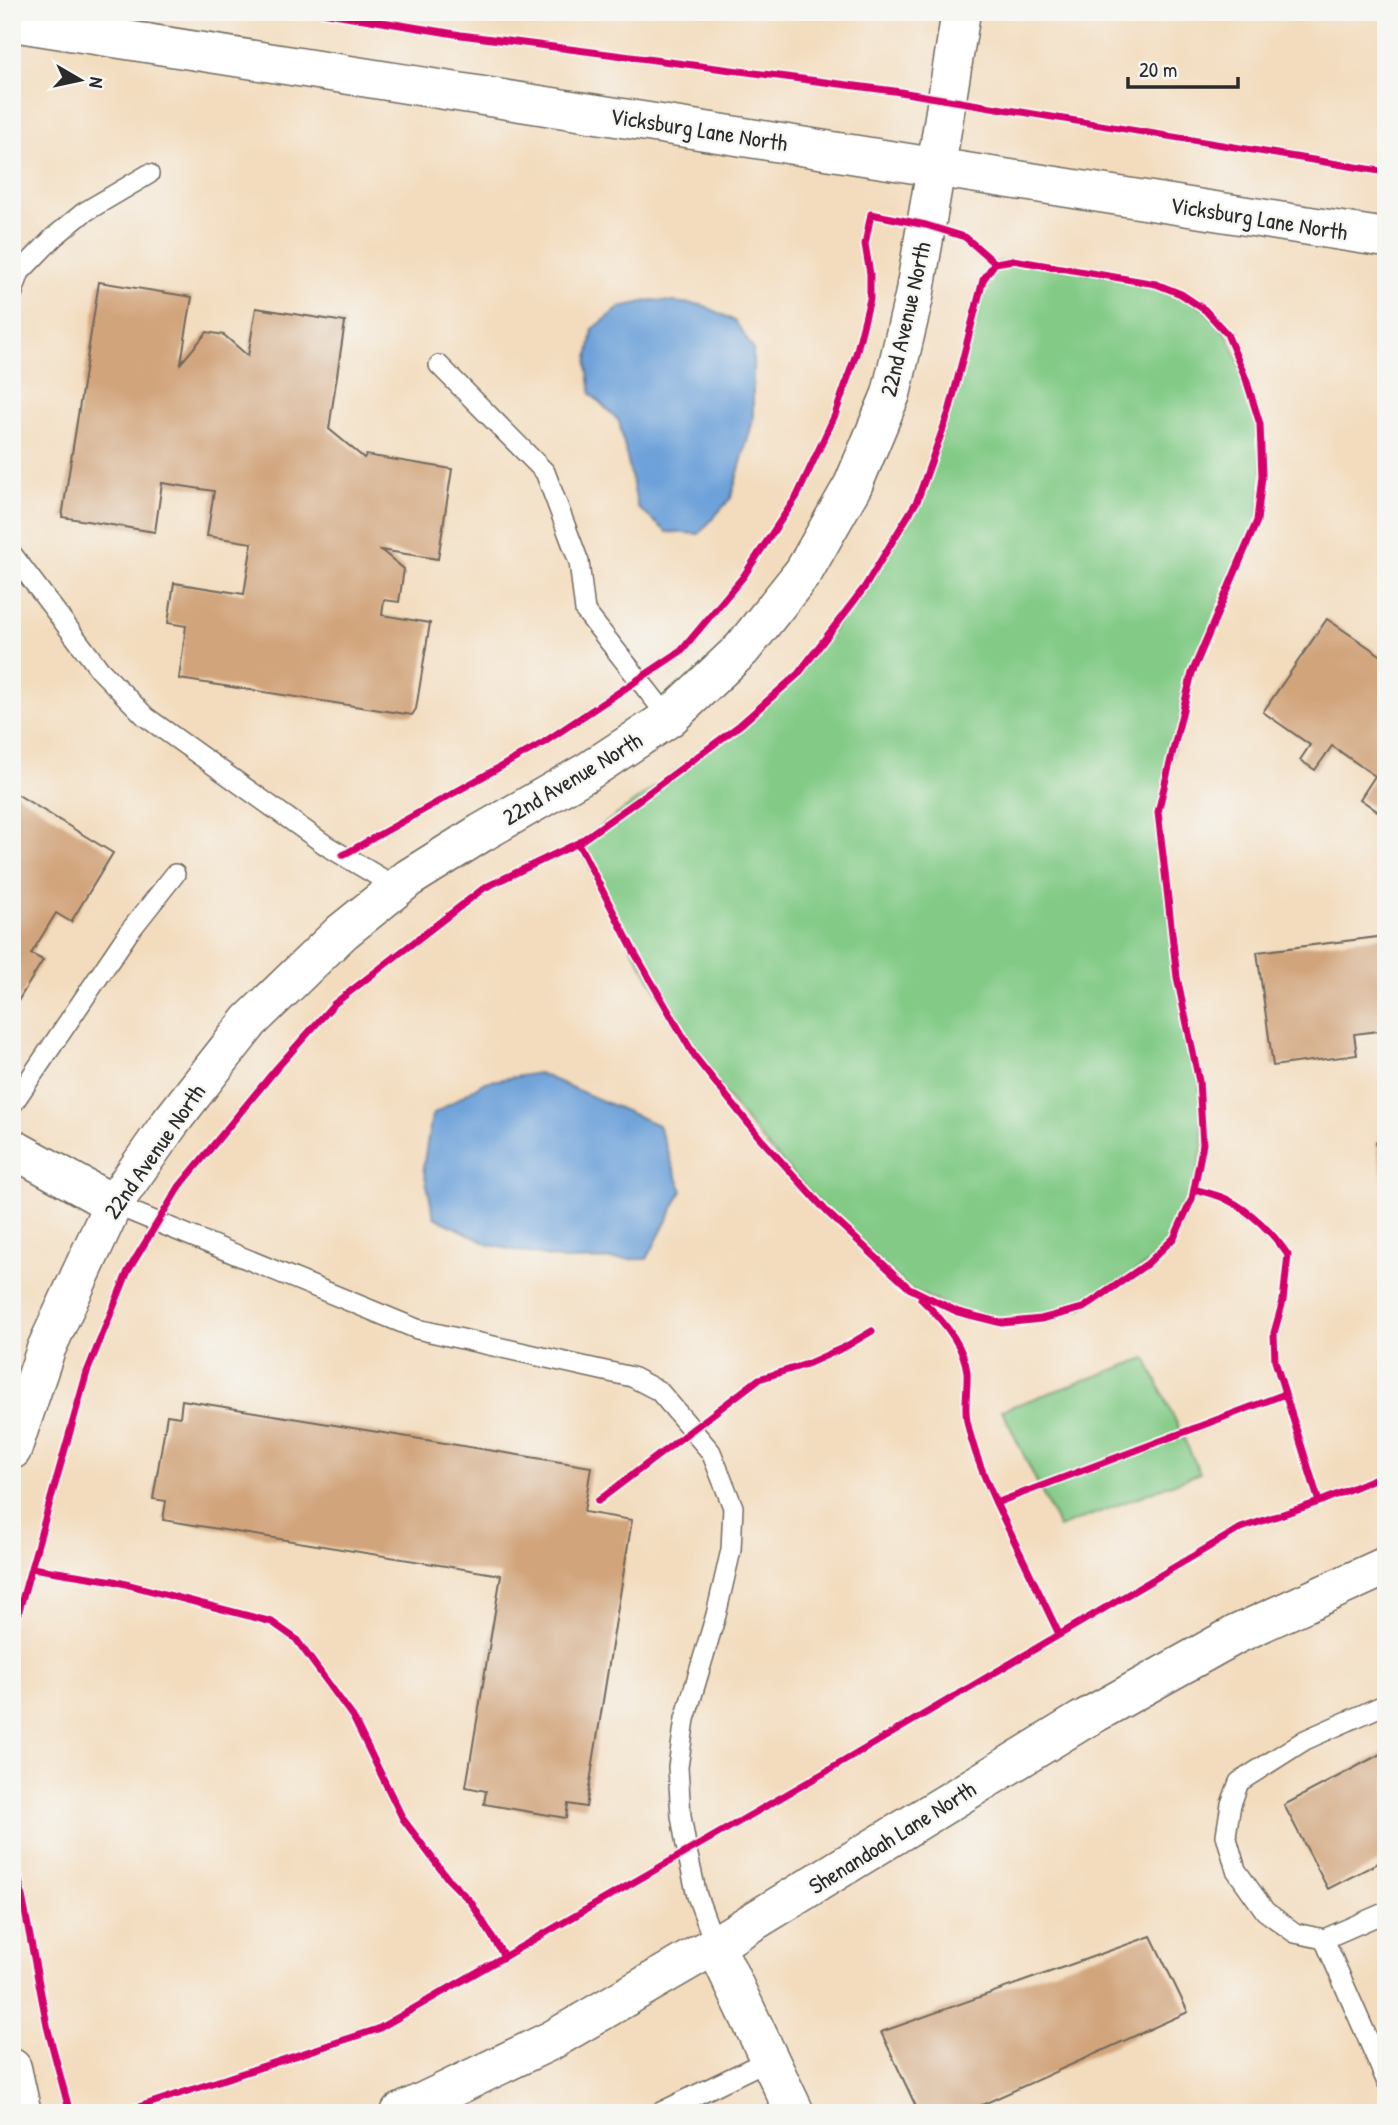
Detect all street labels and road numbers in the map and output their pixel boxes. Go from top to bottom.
street label: Vicksburg Lane North [608,100,790,158]
street label: Vicksburg Lane North [1168,189,1350,247]
street label: 22nd Avenue North [872,238,938,399]
street label: 22nd Avenue North [496,724,648,832]
street label: 22nd Avenue North [96,1077,212,1224]
street label: Shenandoah Lane North [802,1773,982,1901]

